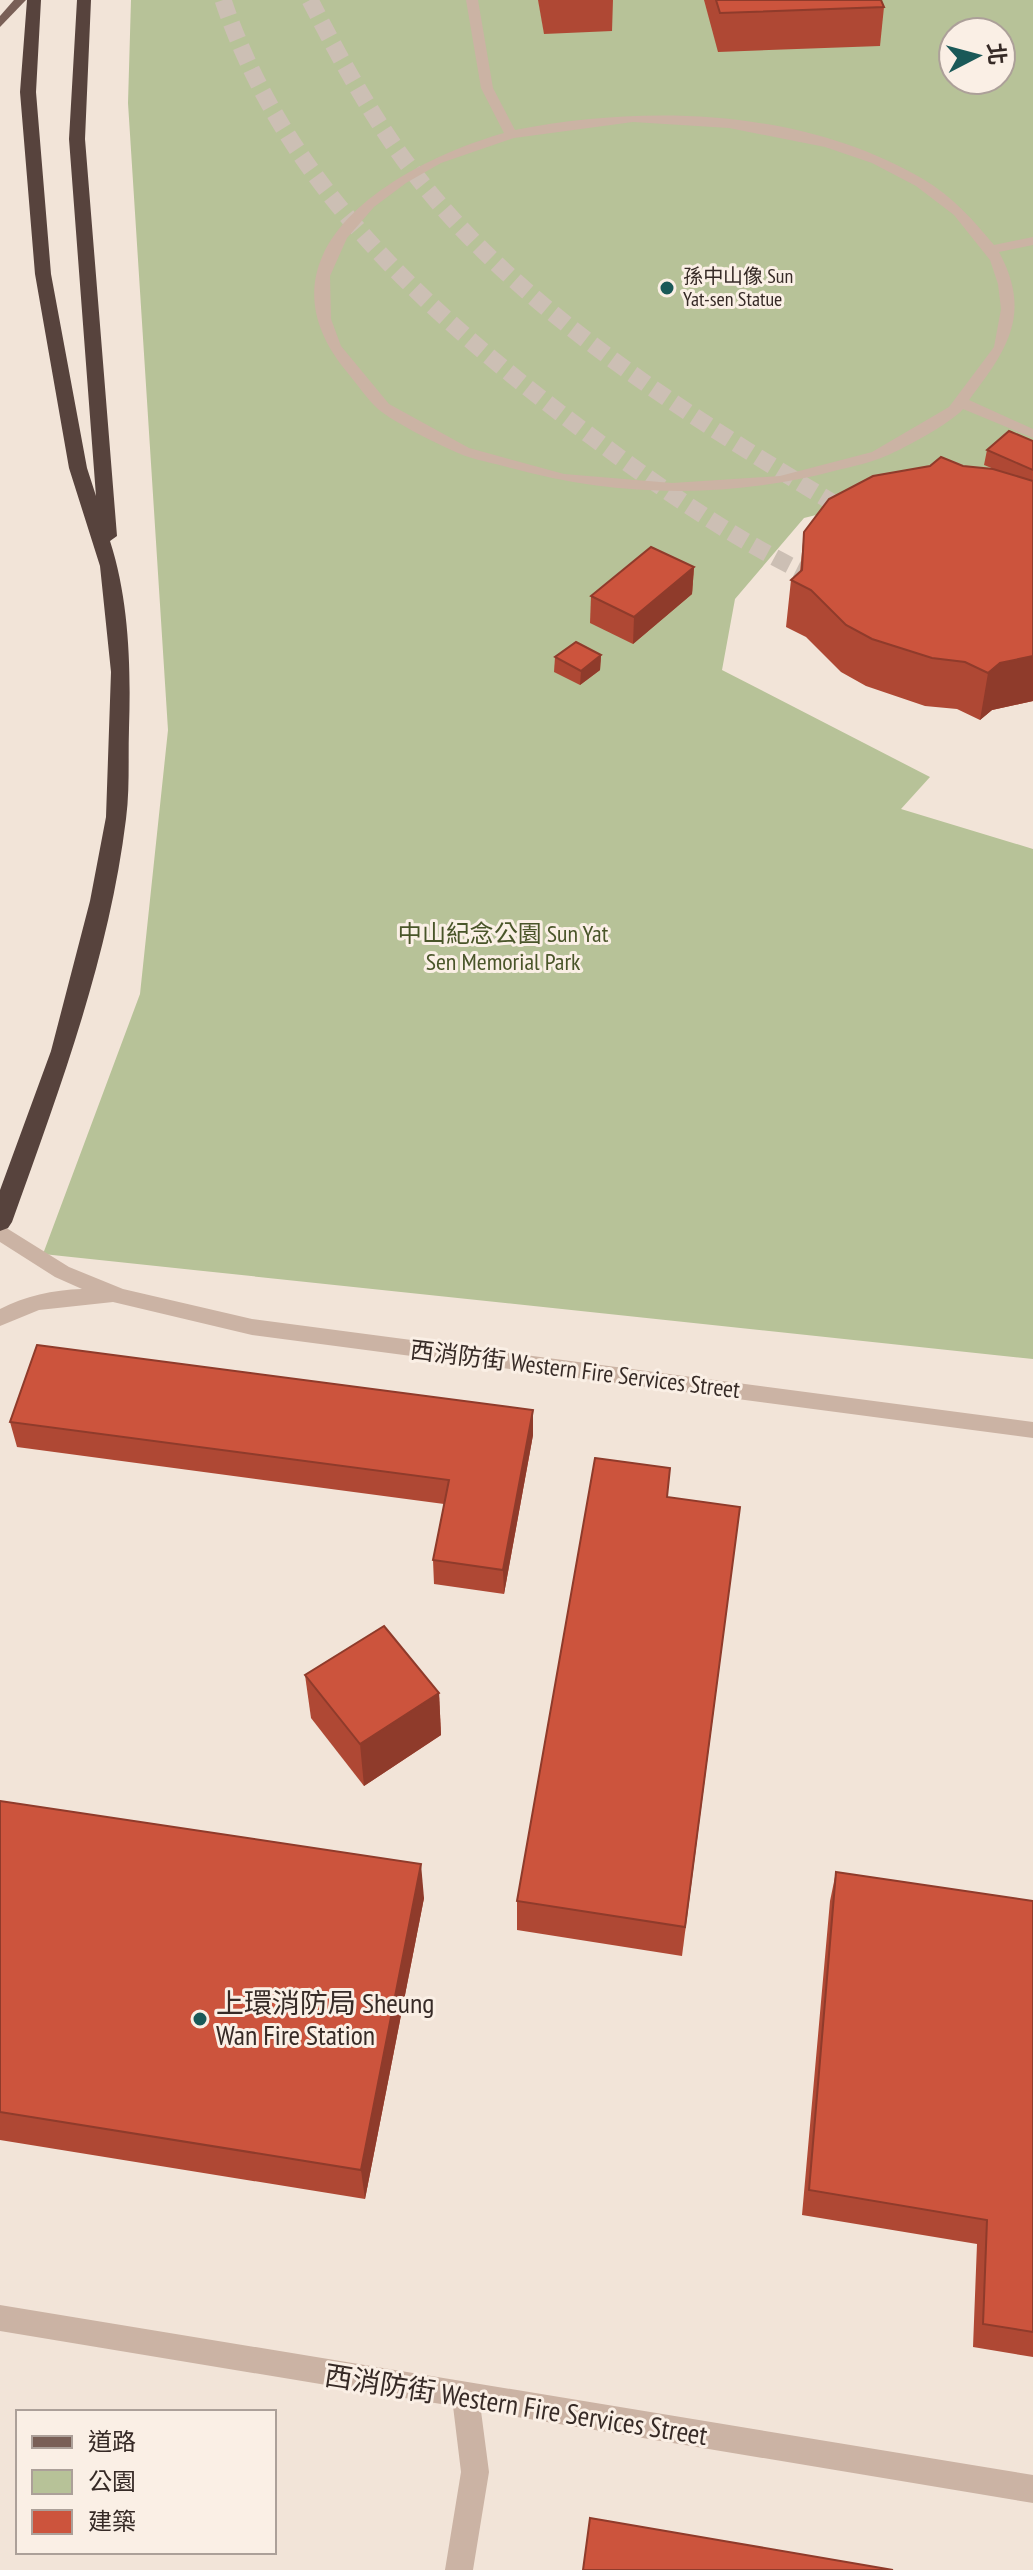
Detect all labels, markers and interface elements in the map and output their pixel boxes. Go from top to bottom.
north arrow [937,16,1017,96]
text: 北 [982,41,1012,66]
place label: 孫中山像 Sun Yat-sen Statue [683,263,793,312]
marker: 孫中山像 Sun Yat-sen Statue [658,279,676,297]
park label: 中山紀念公園 Sun Yat Sen Memorial Park [398,918,609,977]
street label: 西消防街 Western Fire Services Street [409,1334,742,1405]
place label: 上環消防局 Sheung Wan Fire Station [216,1984,434,2053]
marker: 上環消防局 Sheung Wan Fire Station [191,2010,209,2028]
street label: 西消防街 Western Fire Services Street [322,2356,710,2453]
legend [16,2410,276,2554]
text: 道路 [88,2426,136,2457]
text: 公園 [88,2466,136,2497]
text: 建築 [88,2506,136,2537]

